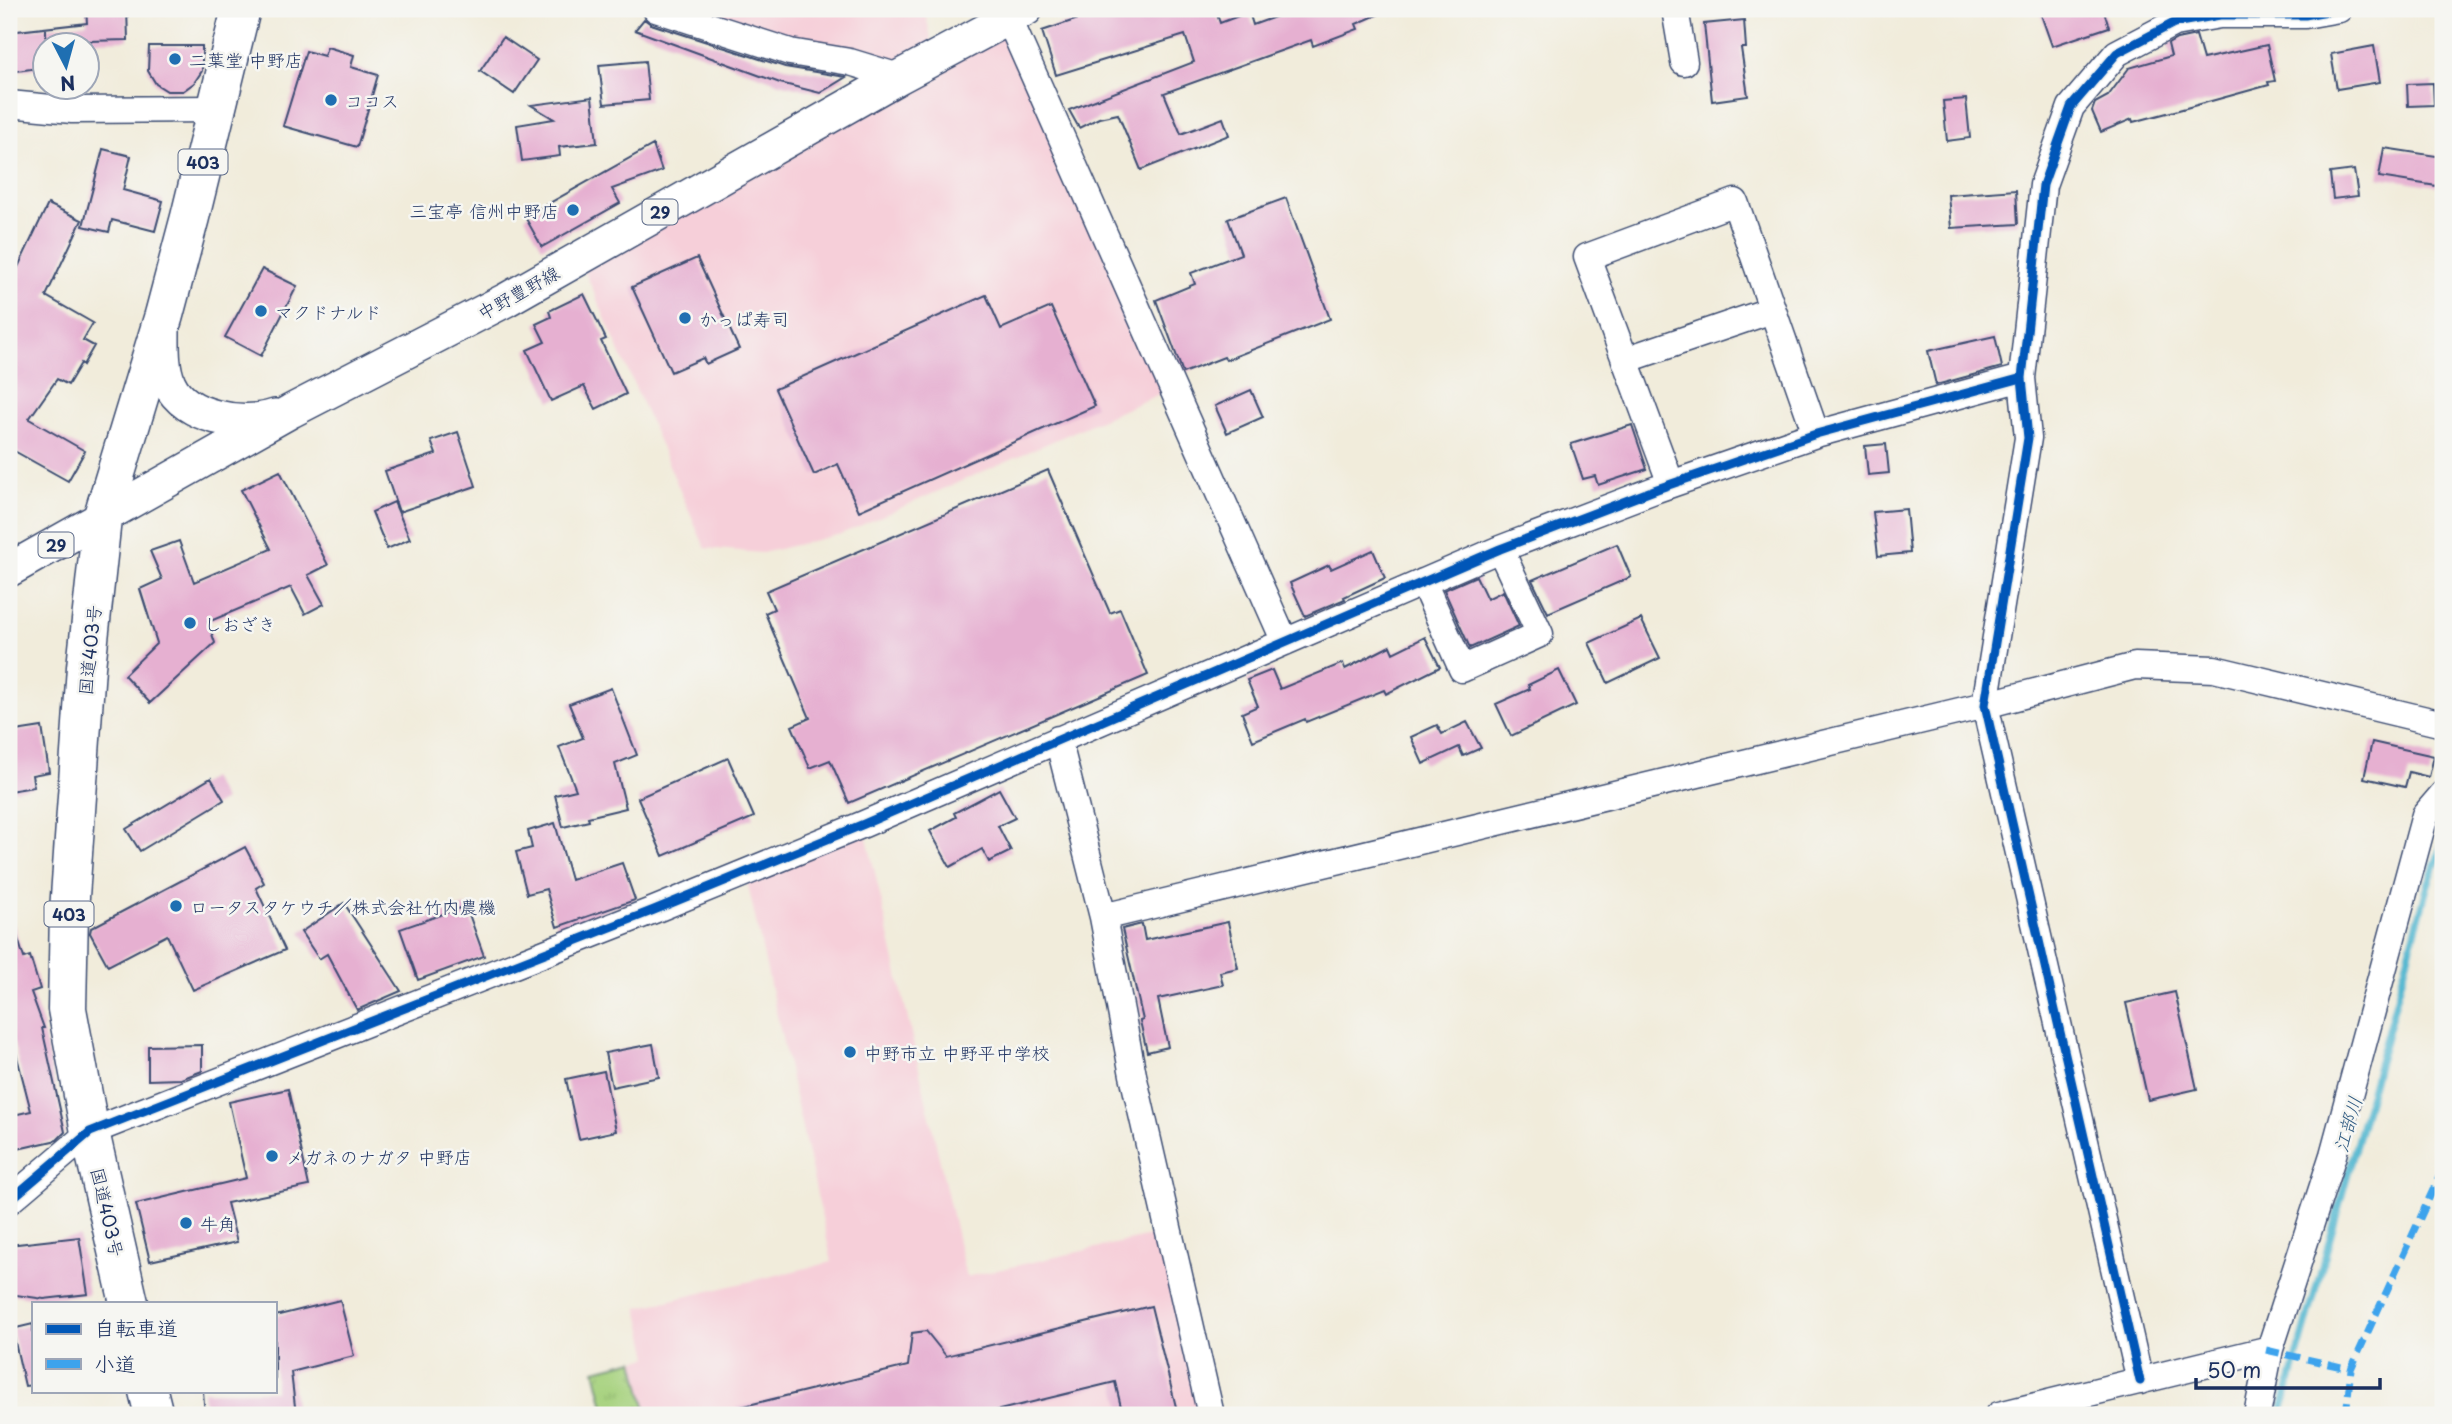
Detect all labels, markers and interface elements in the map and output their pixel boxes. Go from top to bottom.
north arrow [32,32,102,102]
place label: 二葉堂 中野店 [189,46,303,73]
marker: 二葉堂 中野店 [167,51,183,67]
text: N [59,69,77,99]
place label: ココス [345,87,399,114]
marker: ココス [323,92,339,108]
road number: 403 [178,150,228,174]
place label: 三宝亭 信州中野店 [409,197,559,224]
road number: 29 [642,200,678,224]
marker: 三宝亭 信州中野店 [565,202,581,218]
street label: 中野豊野線 [472,258,564,326]
place label: マクドナルド [275,298,382,325]
marker: マクドナルド [253,303,269,319]
place label: かっぱ寿司 [699,305,789,332]
marker: かっぱ寿司 [677,310,693,326]
road number: 29 [38,532,74,558]
street label: 国道403号 [71,603,107,697]
place label: しおざき [204,610,276,637]
marker: しおざき [182,615,198,631]
place label: ロータスタケウチ／株式会社竹内農機 [190,893,496,920]
marker: ロータスタケウチ／株式会社竹内農機 [168,898,184,914]
road number: 403 [44,902,94,926]
place label: 中野市立 中野平中学校 [864,1039,1050,1066]
marker: 中野市立 中野平中学校 [842,1044,858,1060]
water label: 江部川 [2326,1093,2368,1155]
place label: メガネのナガタ 中野店 [286,1143,472,1170]
marker: メガネのナガタ 中野店 [264,1148,280,1164]
street label: 国道403号 [85,1165,131,1259]
place label: 牛角 [200,1210,236,1237]
marker: 牛角 [178,1215,194,1231]
legend [32,1302,276,1392]
text: 自転車道 [94,1311,178,1343]
text: 小道 [94,1347,136,1379]
scale bar [2196,1347,2380,1391]
text: 50 m [2207,1353,2261,1385]

